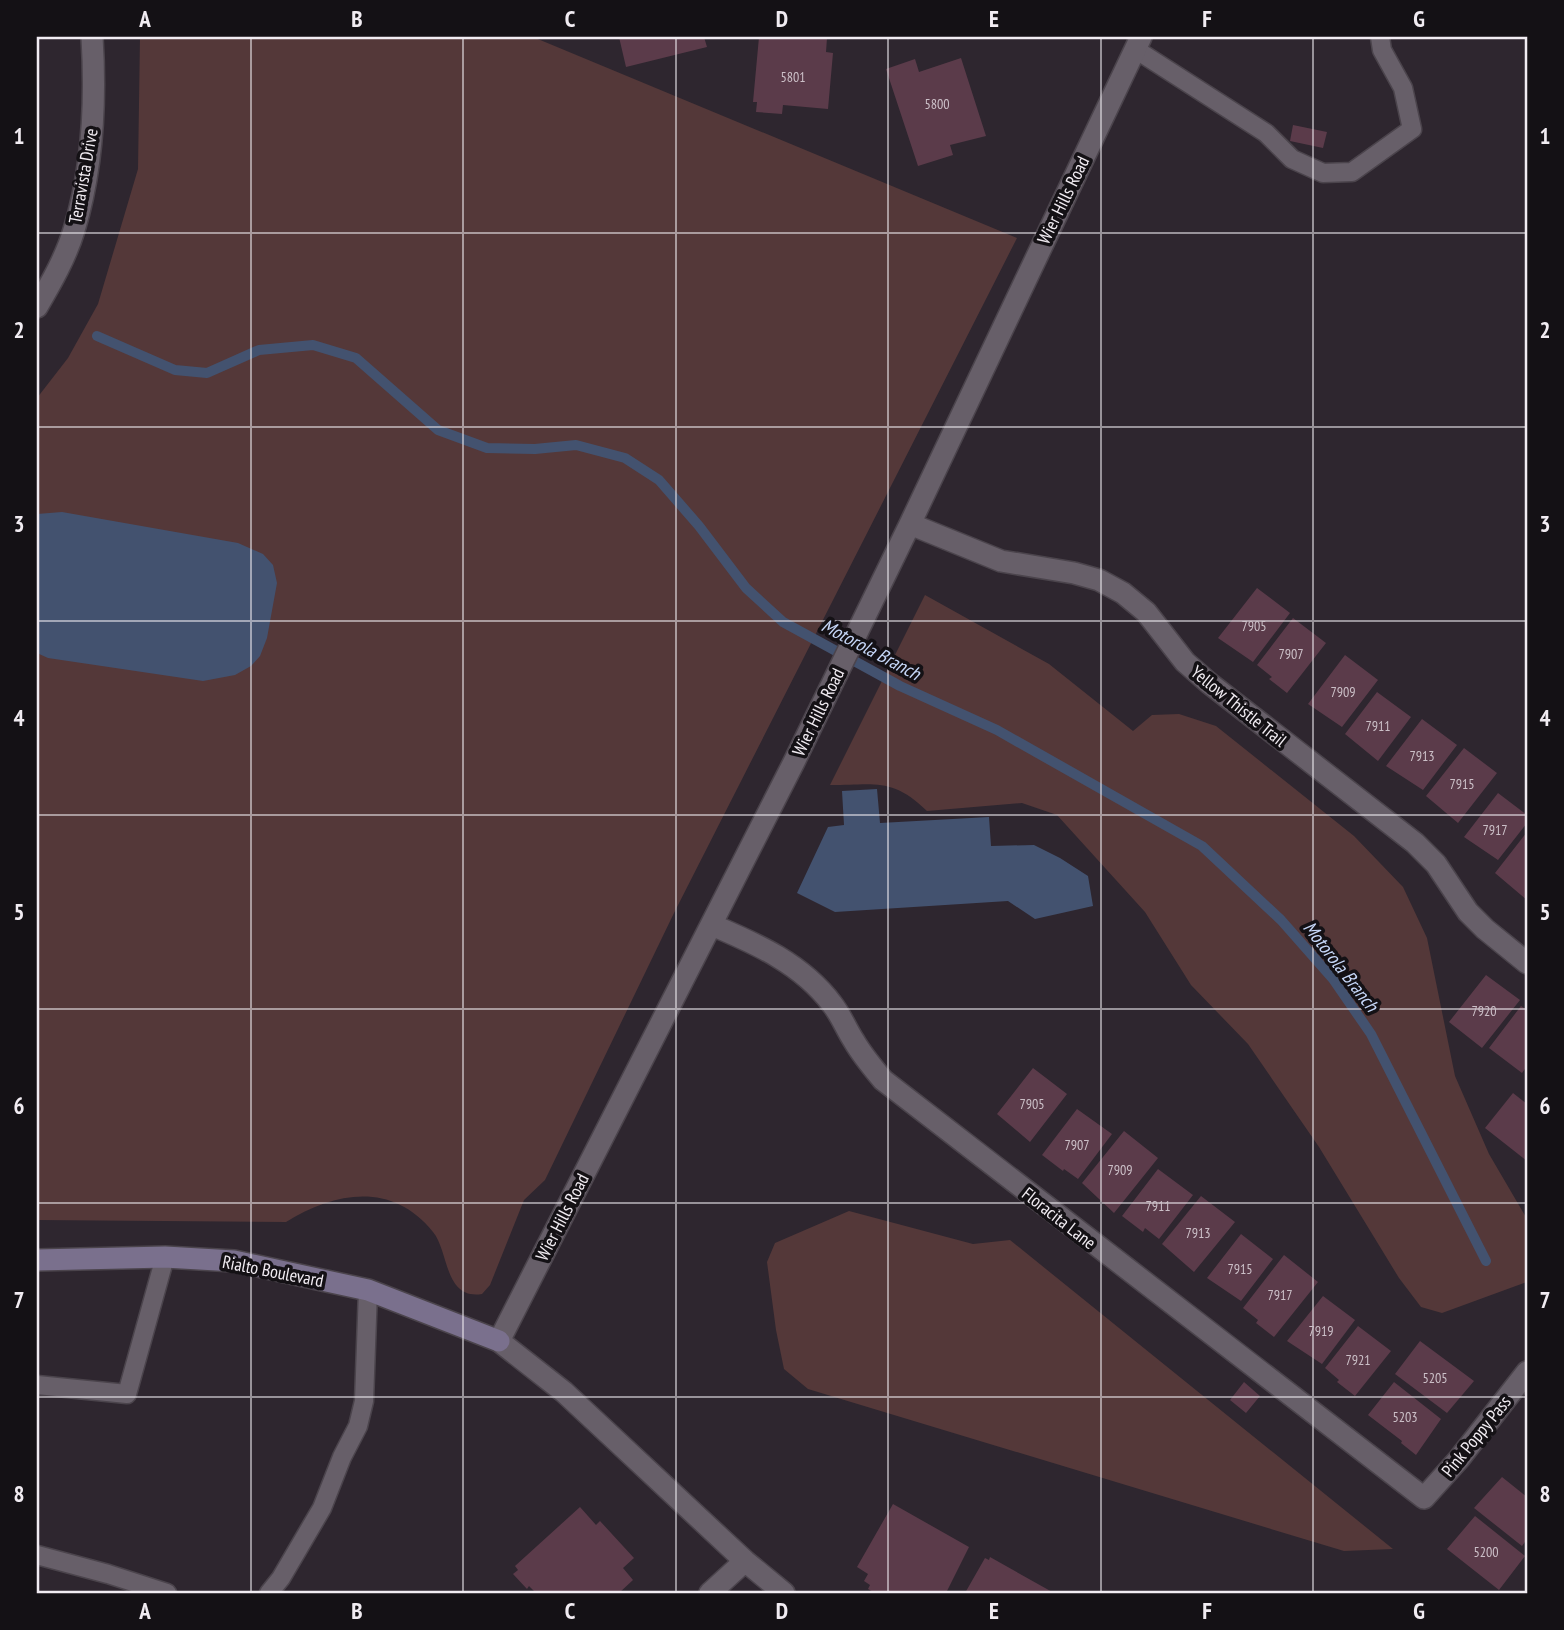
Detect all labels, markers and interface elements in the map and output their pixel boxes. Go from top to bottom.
text: A [138,4,151,33]
text: B [351,4,363,33]
text: C [565,4,576,33]
text: D [776,4,788,33]
text: E [989,4,999,33]
text: F [1202,4,1212,33]
text: G [1413,4,1425,33]
house number: 5801 [780,68,806,86]
house number: 5800 [924,95,950,113]
text: 1 [14,121,25,150]
text: 1 [1540,121,1551,150]
street label: Terravista Drive [63,127,103,225]
street label: Wier Hills Road [1032,152,1094,248]
text: 2 [14,315,25,344]
text: 2 [1540,315,1551,344]
text: 3 [14,509,25,538]
text: 3 [1540,509,1551,538]
water label: Motorola Branch [818,613,926,686]
house number: 7905 [1241,617,1267,635]
house number: 7907 [1278,645,1304,663]
street label: Yellow Thistle Trail [1186,660,1292,752]
street label: Wier Hills Road [787,664,849,760]
house number: 7909 [1330,683,1356,701]
text: 4 [14,703,25,732]
text: 4 [1540,703,1551,732]
house number: 7911 [1365,717,1391,735]
house number: 7913 [1409,747,1435,765]
house number: 7915 [1449,775,1475,793]
house number: 7917 [1482,821,1508,839]
text: 5 [14,897,25,926]
text: 5 [1540,897,1551,926]
water label: Motorola Branch [1298,916,1385,1017]
house number: 7920 [1471,1002,1497,1020]
text: 6 [14,1091,25,1120]
text: 6 [1540,1091,1551,1120]
house number: 7905 [1019,1095,1045,1113]
house number: 7907 [1064,1136,1090,1154]
house number: 7909 [1107,1161,1133,1179]
street label: Wier Hills Road [530,1170,594,1264]
street label: Floracita Lane [1017,1182,1101,1254]
house number: 7911 [1145,1197,1171,1215]
house number: 7913 [1185,1224,1211,1242]
street label: Rialto Boulevard [220,1250,326,1292]
house number: 7915 [1227,1260,1253,1278]
text: 7 [14,1285,25,1314]
text: 7 [1540,1285,1551,1314]
house number: 7917 [1267,1286,1293,1304]
house number: 7919 [1308,1322,1334,1340]
house number: 7921 [1345,1351,1371,1369]
house number: 5205 [1422,1369,1448,1387]
street label: Pink Poppy Pass [1436,1391,1516,1481]
house number: 5203 [1392,1408,1418,1426]
text: 8 [14,1479,25,1508]
text: 8 [1540,1479,1551,1508]
house number: 5200 [1473,1543,1499,1561]
text: A [138,1596,151,1625]
text: B [351,1596,363,1625]
text: C [565,1596,576,1625]
text: D [776,1596,788,1625]
text: E [989,1596,999,1625]
text: F [1202,1596,1212,1625]
text: G [1413,1596,1425,1625]

